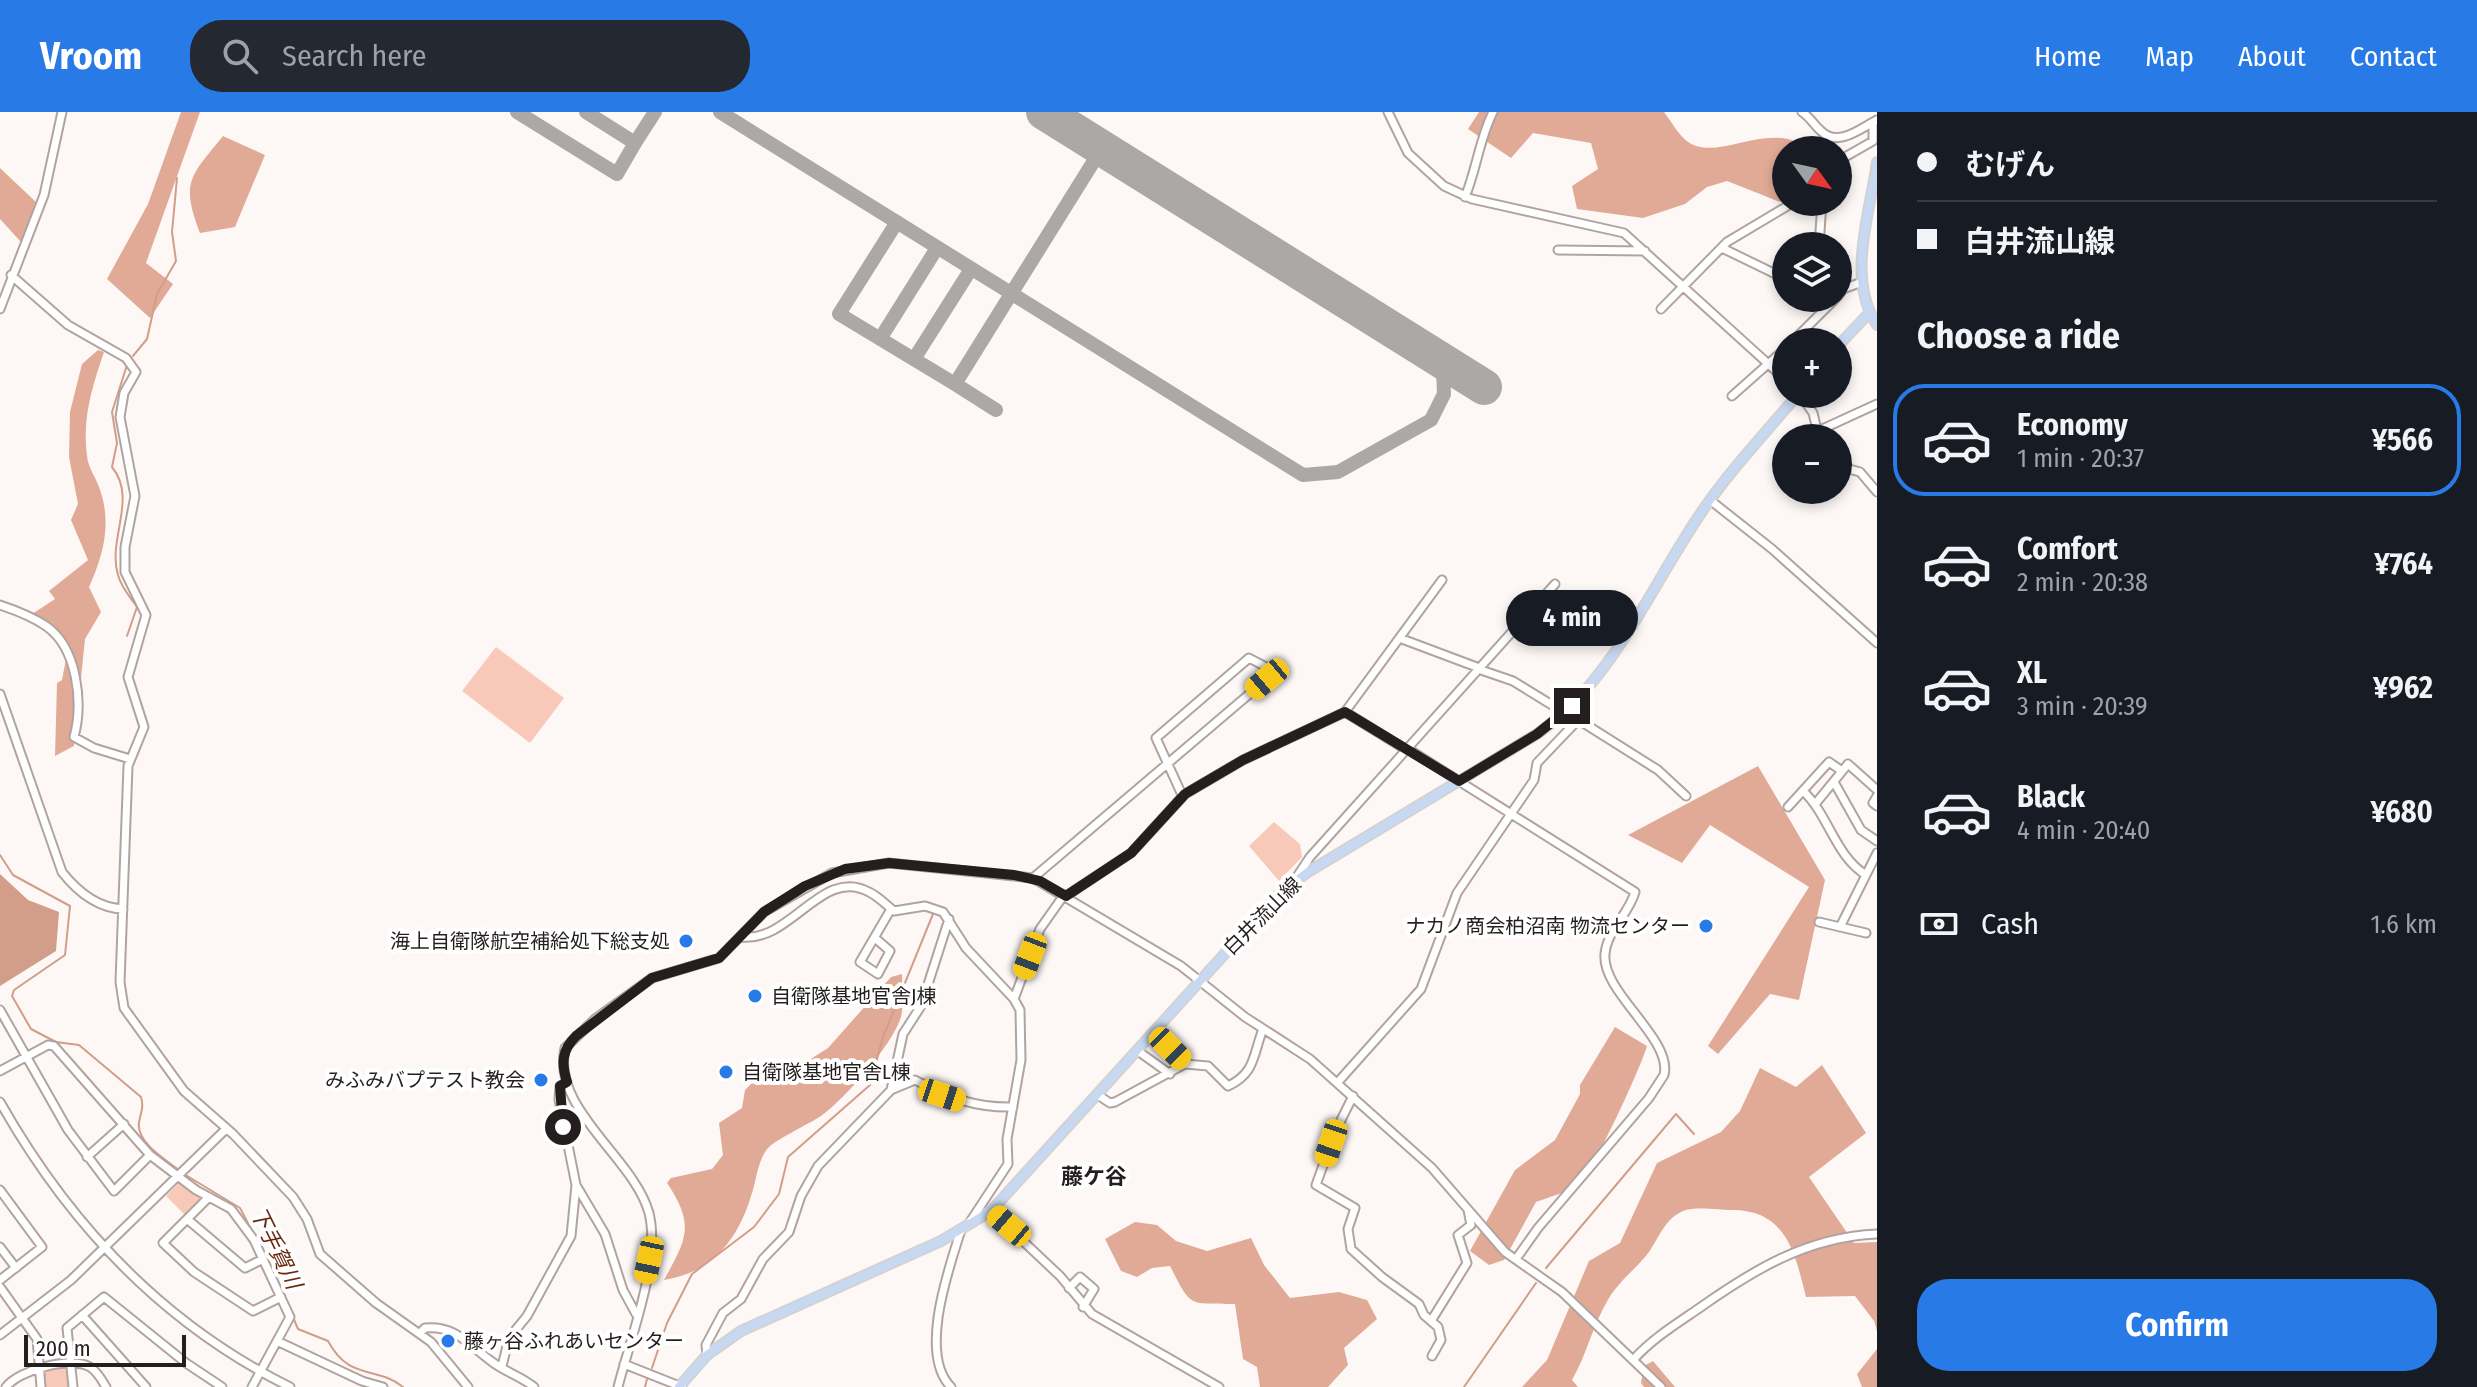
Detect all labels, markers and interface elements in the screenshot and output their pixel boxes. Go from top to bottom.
search box [190,20,750,92]
text: Vroom [40,33,142,79]
icon: search [218,34,262,78]
text: Search here [282,38,427,74]
text: Home [2034,40,2101,73]
text: Map [2145,40,2194,73]
text: About [2238,40,2306,73]
text: Contact [2350,40,2437,73]
north arrow [1772,136,1852,216]
map controls [1772,136,1852,504]
text: むげん [1965,147,2055,183]
text: 白井流山線 [1965,224,2115,260]
button: layers [1772,232,1852,312]
text: Choose a ride [1917,314,2120,358]
button: + [1772,328,1852,408]
icon: car [1921,404,1993,476]
text: Economy [2017,407,2128,443]
text: ¥566 [2372,422,2433,458]
button: − [1772,424,1852,504]
text: 1 min · 20:37 [2017,443,2144,474]
icon: car [1921,528,1993,600]
text: Comfort [2017,531,2118,567]
text: ¥764 [2374,546,2433,582]
text: 2 min · 20:38 [2017,567,2148,598]
callout: 4 min [1506,590,1638,646]
text: 4 min [1543,602,1601,633]
icon: car [1921,652,1993,724]
car [1241,654,1293,704]
text: XL [2017,655,2047,691]
text: ¥962 [2373,670,2433,706]
route end [1554,688,1590,724]
text: 3 min · 20:39 [2017,691,2148,722]
icon: car [1921,776,1993,848]
text: Black [2017,779,2085,815]
text: ¥680 [2370,794,2433,830]
text: 4 min · 20:40 [2017,815,2150,846]
street label: 白井流山線 [1218,872,1306,960]
icon: cash [1917,902,1961,946]
text: Cash [1981,906,2039,942]
text: 1.6 km [2370,909,2437,940]
place label: ナカノ商会柏沼南 物流センター [1405,914,1690,938]
marker: ナカノ商会柏沼南 物流センター [1697,917,1715,935]
place label: 海上自衛隊航空補給処下総支処 [390,929,670,953]
car [1010,929,1050,983]
marker: 海上自衛隊航空補給処下総支処 [677,932,695,950]
place label: 自衛隊基地官舎J棟 [771,984,936,1008]
marker: 自衛隊基地官舎J棟 [746,987,764,1005]
car [1145,1023,1195,1073]
place label: 自衛隊基地官舎L棟 [742,1060,911,1084]
marker: 自衛隊基地官舎L棟 [717,1063,735,1081]
place label: みふみバプテスト教会 [325,1068,525,1092]
marker: みふみバプテスト教会 [532,1071,550,1089]
car [915,1076,969,1114]
route start [545,1109,581,1145]
car [1312,1116,1350,1170]
district label: 藤ケ谷 [1061,1163,1127,1190]
car [983,1201,1035,1251]
water label: 下手賀川 [245,1203,308,1295]
car [632,1234,666,1286]
button: Confirm [1917,1279,2437,1371]
place label: 藤ヶ谷ふれあいセンター [464,1329,684,1353]
scale bar [24,1331,186,1367]
marker: 藤ヶ谷ふれあいセンター [439,1332,457,1350]
text: 200 m [36,1335,91,1362]

